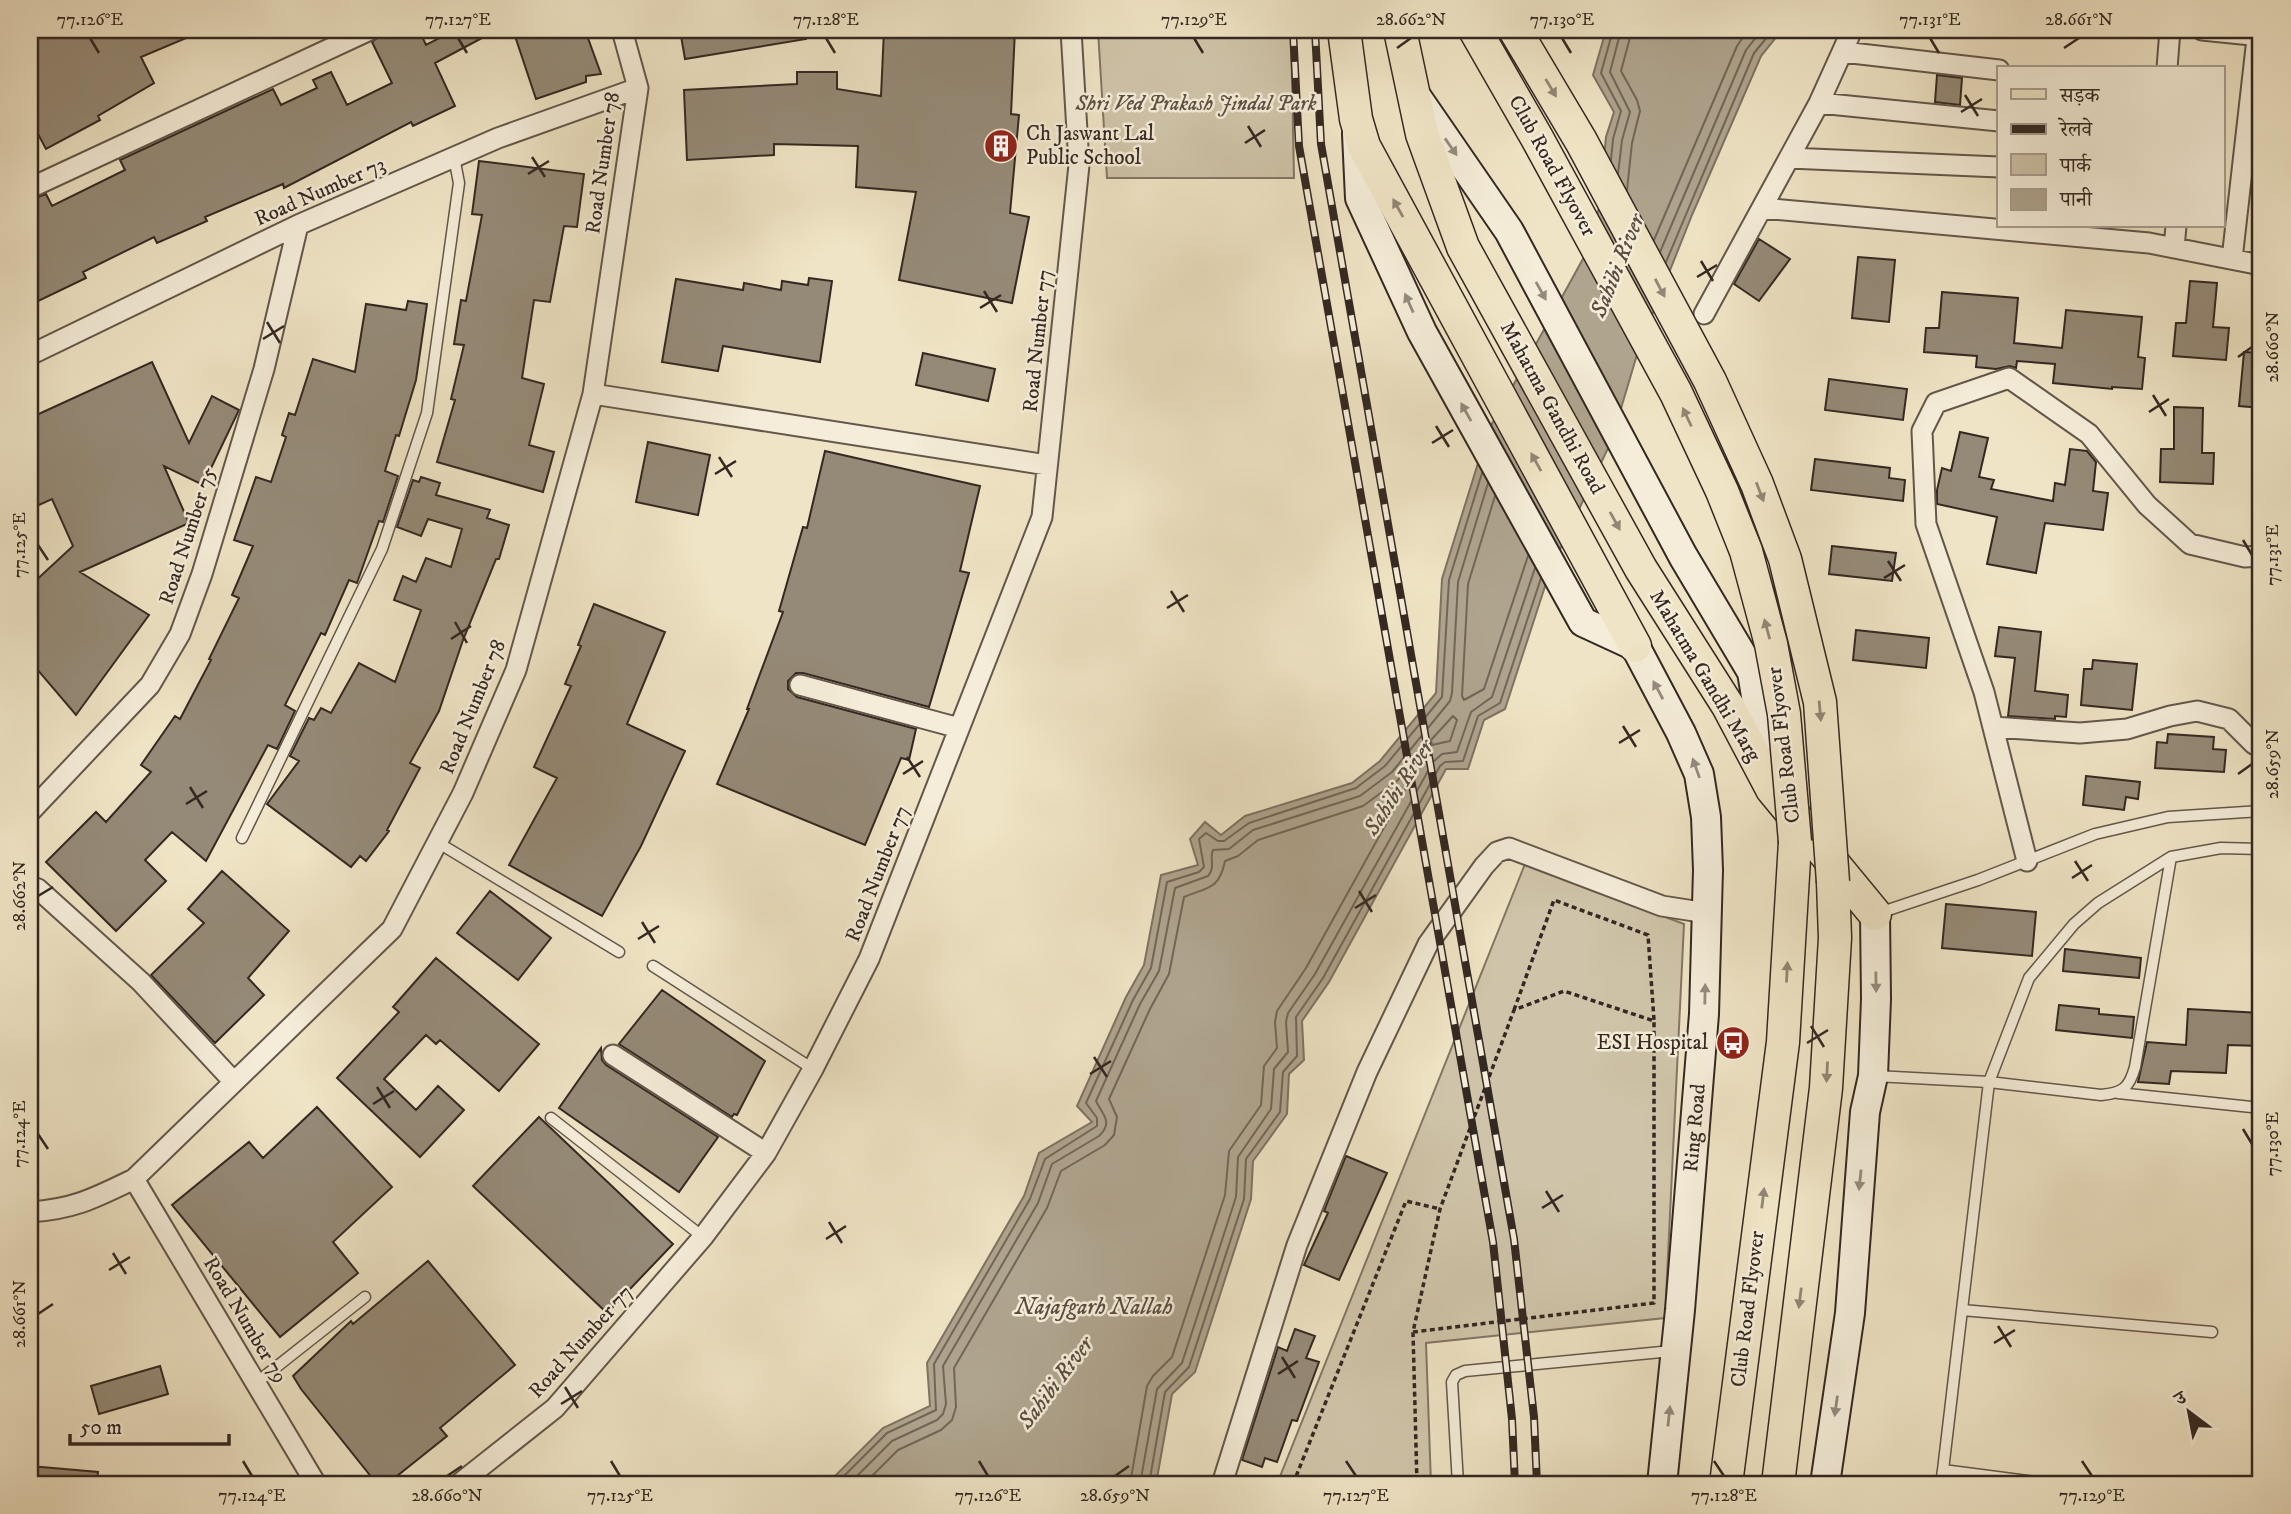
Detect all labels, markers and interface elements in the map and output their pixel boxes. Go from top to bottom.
text: 77.126°E [57,9,123,31]
text: 77.127°E [425,9,491,31]
text: 77.128°E [793,9,859,31]
text: 77.129°E [1161,9,1227,31]
text: 28.662°N [1376,9,1446,31]
text: 77.130°E [1530,9,1595,31]
text: 77.131°E [1899,9,1961,31]
text: 28.661°N [2045,9,2113,31]
legend [1997,66,2224,228]
one-way arrow [1544,79,1557,98]
text: सड़क [2059,83,2100,109]
street label: Road Number 78 [580,90,626,236]
park label: Shri Ved Prakash Jindal Park [1074,91,1317,117]
street label: Club Road Flyover [1502,91,1602,241]
text: रेलवे [2057,117,2094,143]
place label: Ch Jaswant Lal Public School [1026,121,1155,171]
building icon: Ch Jaswant Lal Public School [982,127,1020,165]
one-way arrow [1444,138,1457,157]
street label: Road Number 73 [251,152,389,232]
text: पार्क [2059,153,2092,179]
text: पानी [2059,187,2093,213]
one-way arrow [1392,197,1404,217]
water label: Sahibi River [1584,209,1652,323]
street label: Road Number 77 [1018,268,1058,414]
one-way arrow [1654,278,1666,298]
one-way arrow [1535,281,1547,301]
one-way arrow [1403,293,1414,313]
text: 28.660°N [2262,311,2284,383]
street label: Mahatma Gandhi Road [1494,317,1611,499]
one-way arrow [1460,403,1472,422]
one-way arrow [1682,407,1693,427]
one-way arrow [1530,452,1542,472]
street label: Road Number 75 [154,464,222,608]
one-way arrow [1755,481,1766,502]
one-way arrow [1609,511,1621,531]
text: 77.125°E [9,512,31,578]
text: 77.131°E [2262,524,2284,586]
street label: Mahatma Gandhi Marg [1643,585,1767,767]
one-way arrow [1761,618,1772,640]
street label: Road Number 78 [434,636,512,778]
street label: Club Road Flyover [1761,665,1806,825]
one-way arrow [1652,680,1664,700]
one-way arrow [1815,700,1826,722]
text: 28.659°N [2262,729,2284,799]
water label: Sahibi River [1357,733,1442,842]
one-way arrow [1690,758,1701,779]
street label: Road Number 77 [840,802,916,946]
text: 28.662°N [9,861,31,931]
one-way arrow [1782,961,1793,983]
one-way arrow [1870,971,1882,993]
one-way arrow [1699,983,1711,1005]
bus stop icon: ESI Hospital [1714,1024,1752,1062]
place label: ESI Hospital [1597,1030,1709,1056]
one-way arrow [1821,1061,1832,1083]
street label: Ring Road [1678,1082,1712,1173]
text: 77.124°E [9,1100,31,1168]
text: 77.130°E [2262,1111,2284,1176]
one-way arrow [1854,1169,1865,1191]
one-way arrow [1757,1187,1768,1209]
street label: Club Road Flyover [1726,1229,1771,1389]
street label: Road Number 79 [197,1252,293,1388]
text: 28.661°N [9,1280,31,1348]
street label: Road Number 77 [523,1280,639,1404]
one-way arrow [1795,1287,1806,1309]
water label: Najafgarh Nallah [1013,1293,1173,1322]
water label: Sahibi River [1011,1330,1101,1436]
north arrow [2154,1378,2224,1448]
text: उ [2169,1386,2192,1412]
one-way arrow [1831,1395,1842,1417]
scale bar [70,1402,229,1446]
one-way arrow [1663,1405,1674,1427]
text: 50 m [80,1415,122,1441]
text: 77.124°E [218,1485,286,1507]
text: 28.660°N [411,1485,483,1507]
text: 77.125°E [587,1485,653,1507]
text: 77.126°E [955,1485,1021,1507]
text: 28.659°N [1080,1485,1150,1507]
text: 77.127°E [1323,1485,1389,1507]
text: 77.128°E [1691,1485,1757,1507]
text: 77.129°E [2059,1485,2125,1507]

